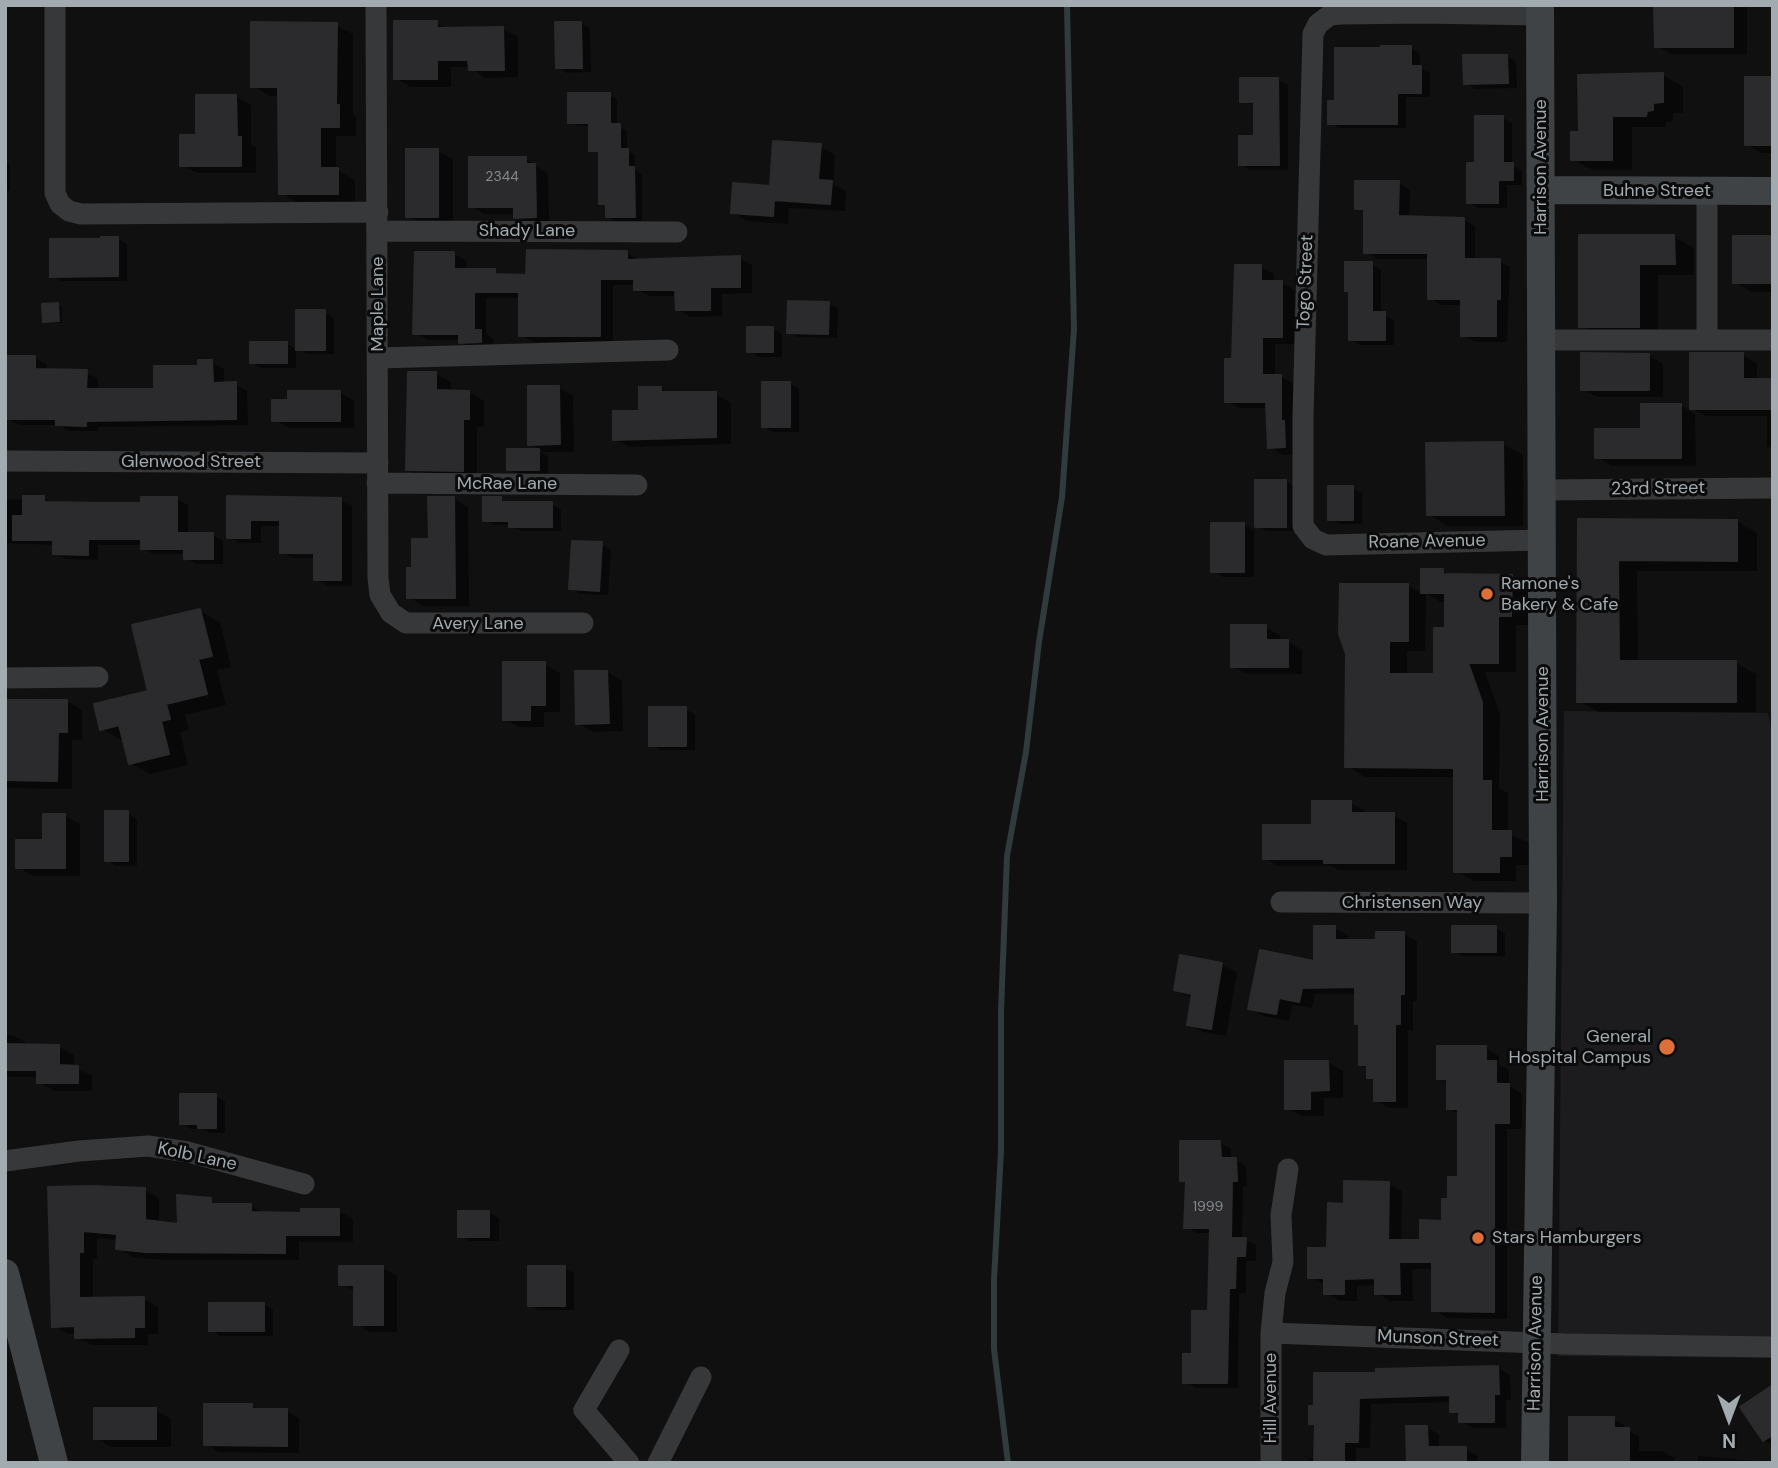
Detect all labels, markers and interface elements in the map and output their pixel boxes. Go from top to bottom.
street label: Harrison Avenue [1530,99,1552,235]
house number: 2344 [485,169,519,185]
street label: Buhne Street [1603,180,1711,202]
street label: Shady Lane [479,220,575,242]
street label: Togo Street [1294,234,1318,330]
street label: Maple Lane [367,256,389,352]
street label: Glenwood Street [121,451,261,473]
street label: McRae Lane [457,473,557,495]
street label: 23rd Street [1611,477,1705,501]
street label: Roane Avenue [1368,530,1486,554]
place label: Ramone's Bakery & Cafe [1501,573,1618,616]
marker: Ramone's Bakery & Cafe [1479,586,1495,602]
street label: Avery Lane [432,613,524,635]
street label: Harrison Avenue [1532,666,1554,802]
street label: Christensen Way [1342,892,1482,914]
place label: General Hospital Campus [1508,1026,1651,1068]
marker: General Hospital Campus [1657,1037,1677,1057]
street label: Kolb Lane [155,1138,239,1176]
house number: 1999 [1193,1199,1223,1215]
place label: Stars Hamburgers [1492,1227,1641,1249]
marker: Stars Hamburgers [1470,1230,1486,1246]
street label: Harrison Avenue [1524,1275,1548,1411]
street label: Munson Street [1377,1326,1499,1352]
street label: Hill Avenue [1260,1353,1282,1443]
north arrow [1694,1384,1764,1454]
text: N [1722,1428,1736,1453]

